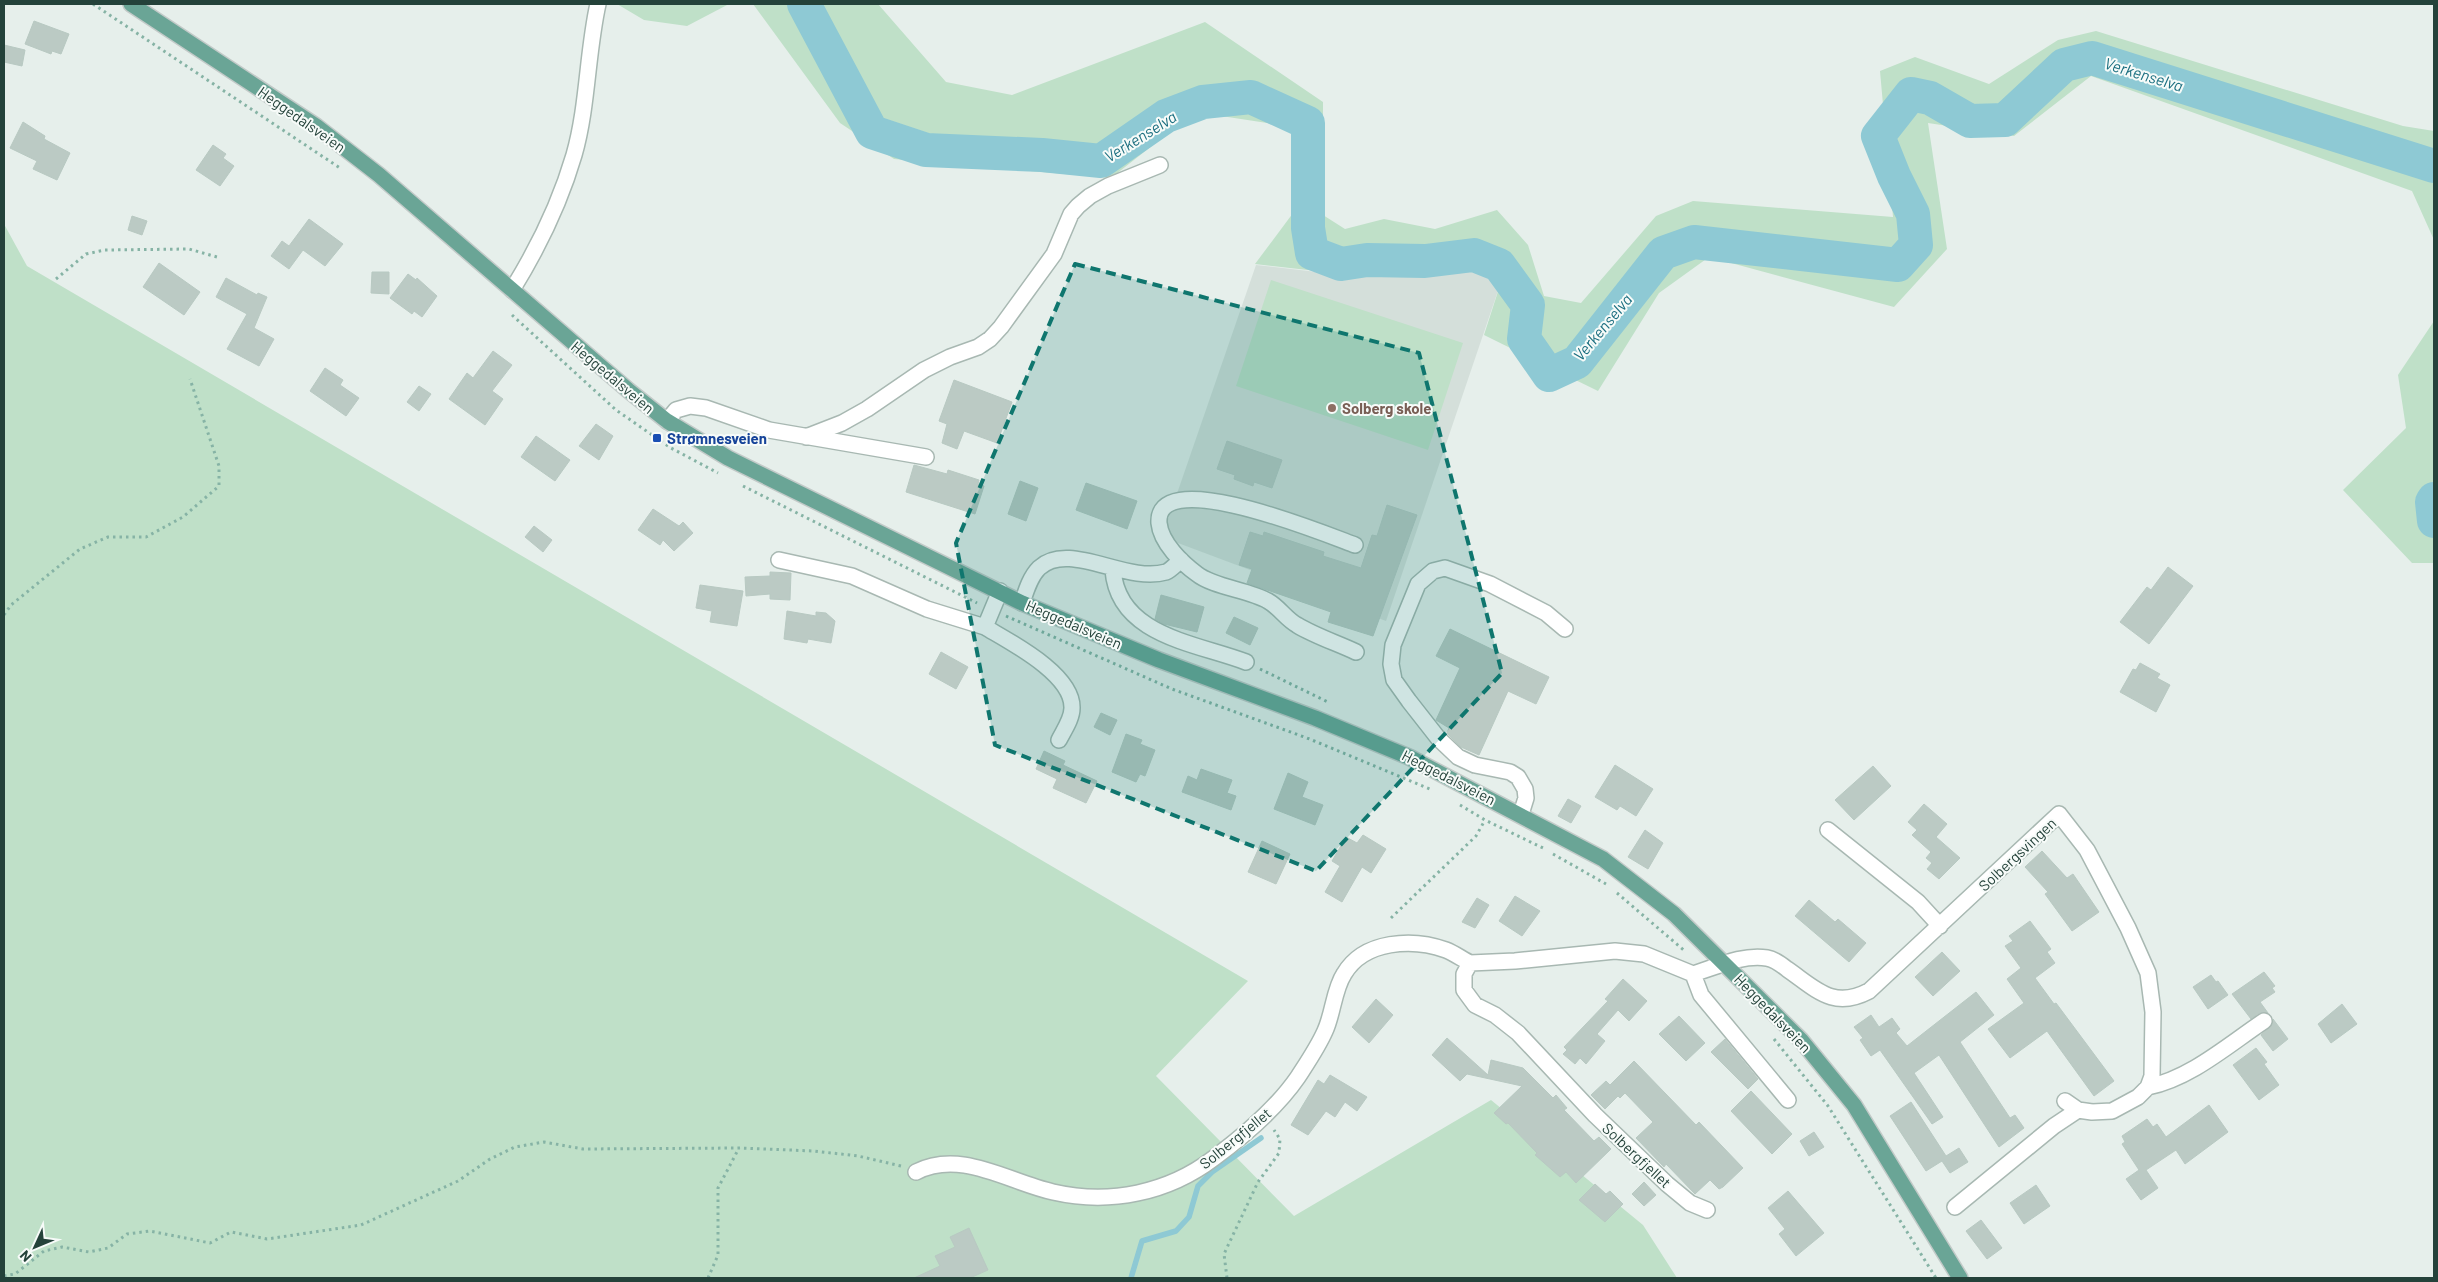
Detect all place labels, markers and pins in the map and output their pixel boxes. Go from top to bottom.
place label: Solberg skole [1342,399,1431,417]
marker: Solberg skole [1326,402,1338,414]
place label: Strømnesveien [667,429,767,447]
marker: Strømnesveien [651,432,663,444]

